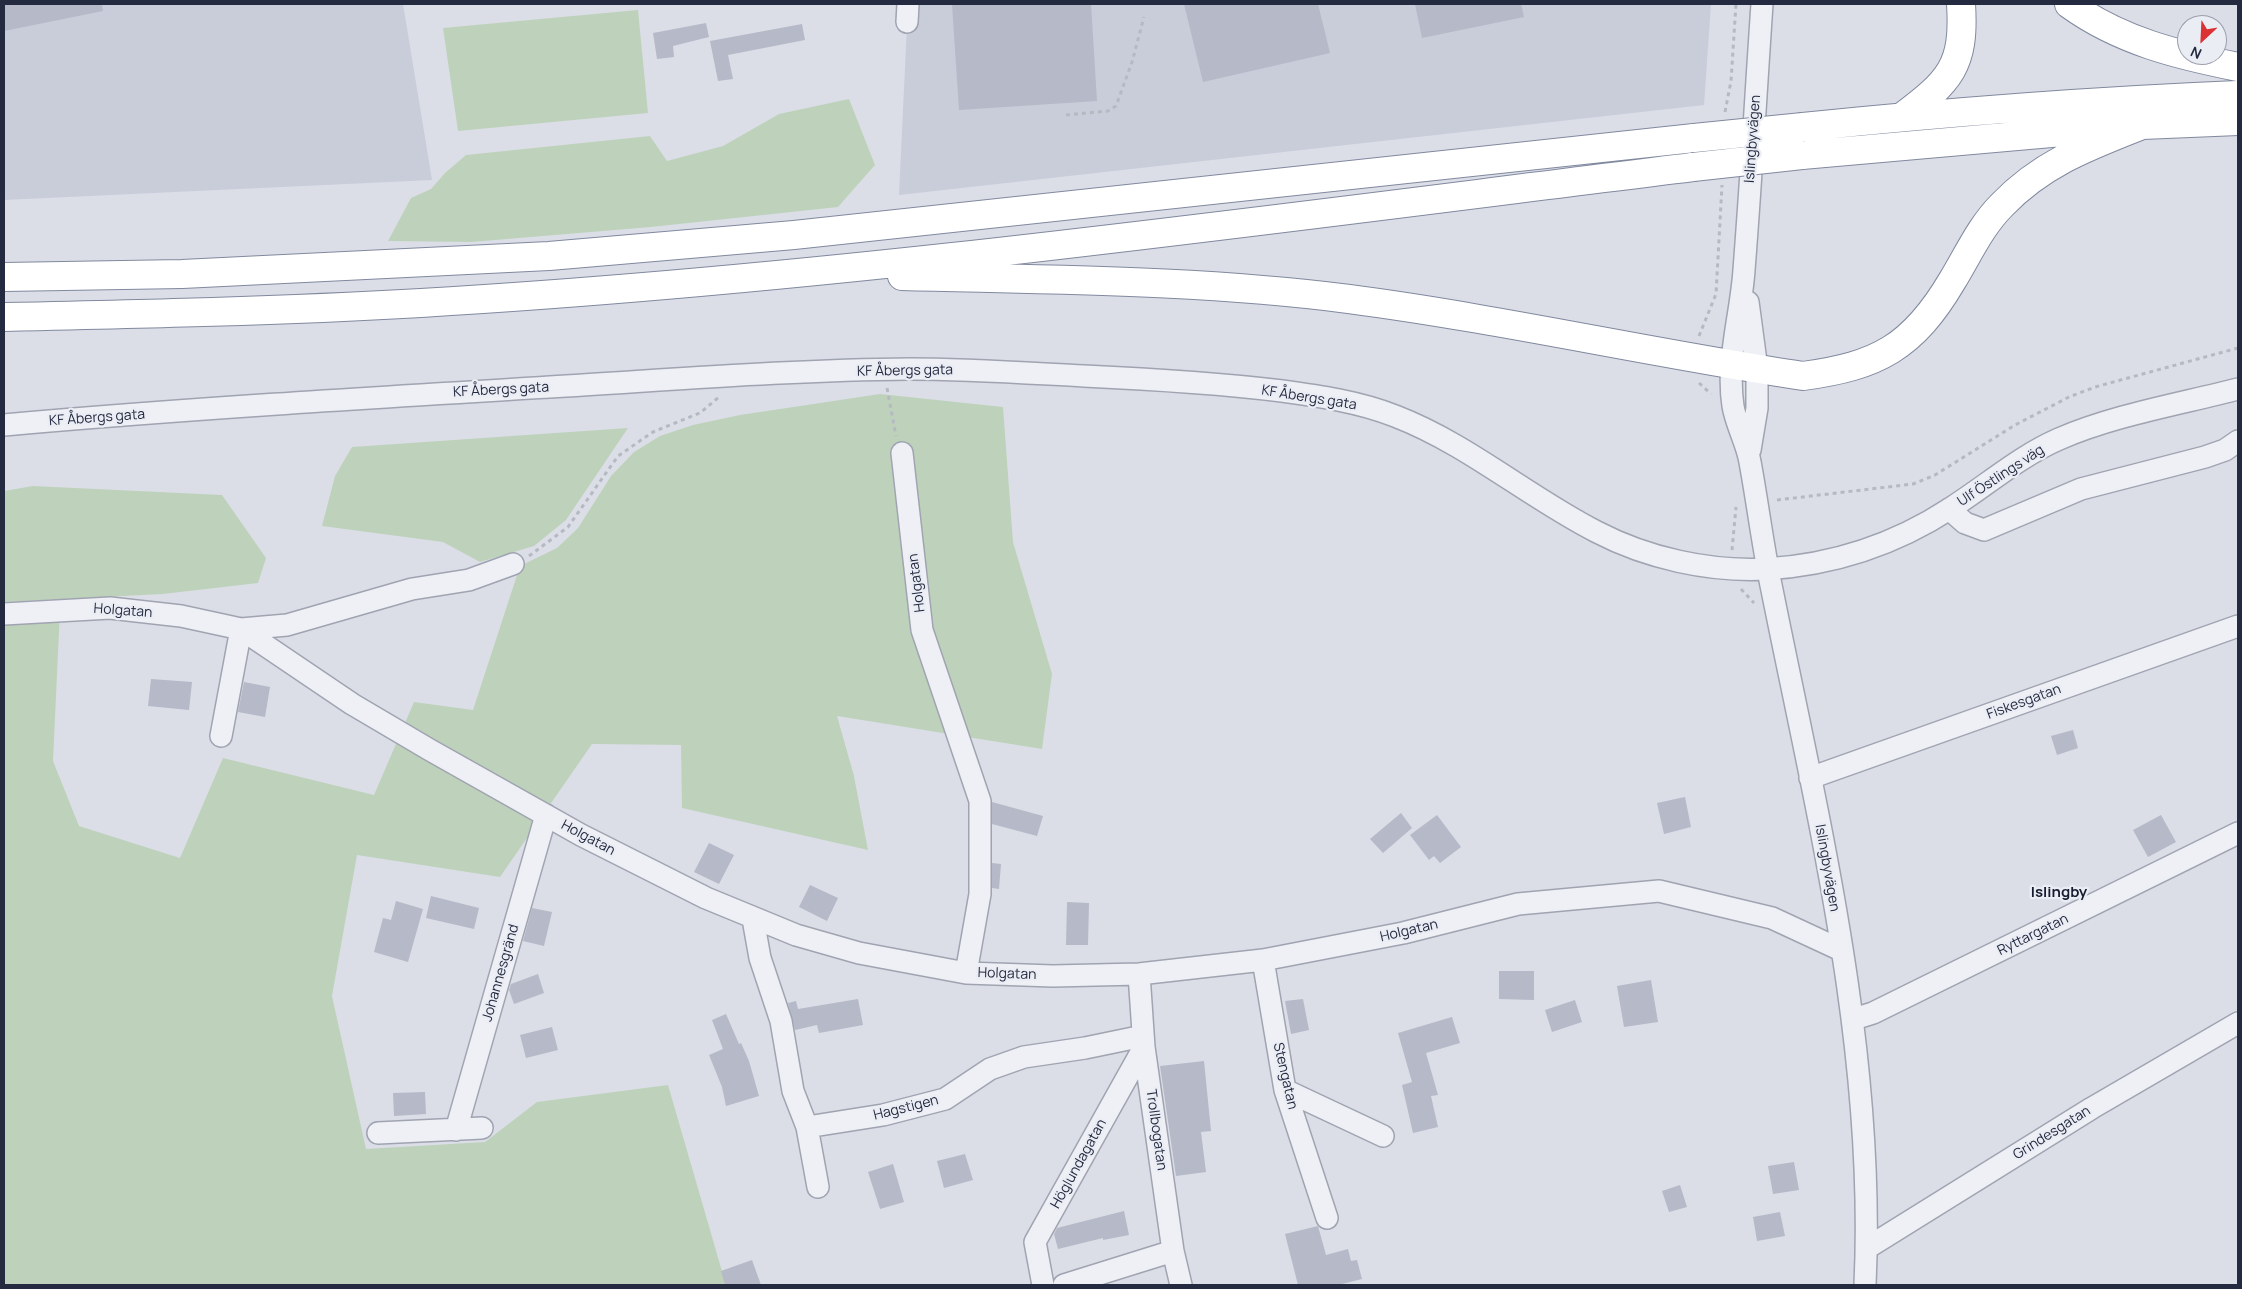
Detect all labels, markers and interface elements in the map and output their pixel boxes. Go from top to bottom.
north arrow [2177,15,2227,65]
text: N [2187,42,2204,64]
street label: Islingbyvägen [1742,94,1764,184]
street label: KF Åbergs gata [857,362,953,380]
street label: KF Åbergs gata [453,379,549,401]
street label: KF Åbergs gata [1260,382,1358,414]
street label: KF Åbergs gata [48,406,146,430]
street label: Ulf Östlings väg [1954,442,2048,510]
street label: Holgatan [905,553,929,613]
street label: Holgatan [93,601,153,621]
street label: Fiskesgatan [1985,681,2063,723]
street label: Holgatan [558,817,618,859]
street label: Islingbyvägen [1811,823,1843,913]
district label: Islingby [2031,884,2087,902]
street label: Ryttargatan [1995,911,2071,959]
street label: Holgatan [1378,916,1440,946]
street label: Johannesgränd [479,922,523,1024]
street label: Holgatan [977,965,1037,983]
street label: Stengatan [1269,1041,1301,1111]
street label: Trollbogatan [1142,1088,1170,1172]
street label: Hagstigen [872,1092,940,1124]
street label: Grindesgatan [2010,1103,2094,1163]
street label: Höglundagatan [1047,1116,1111,1212]

